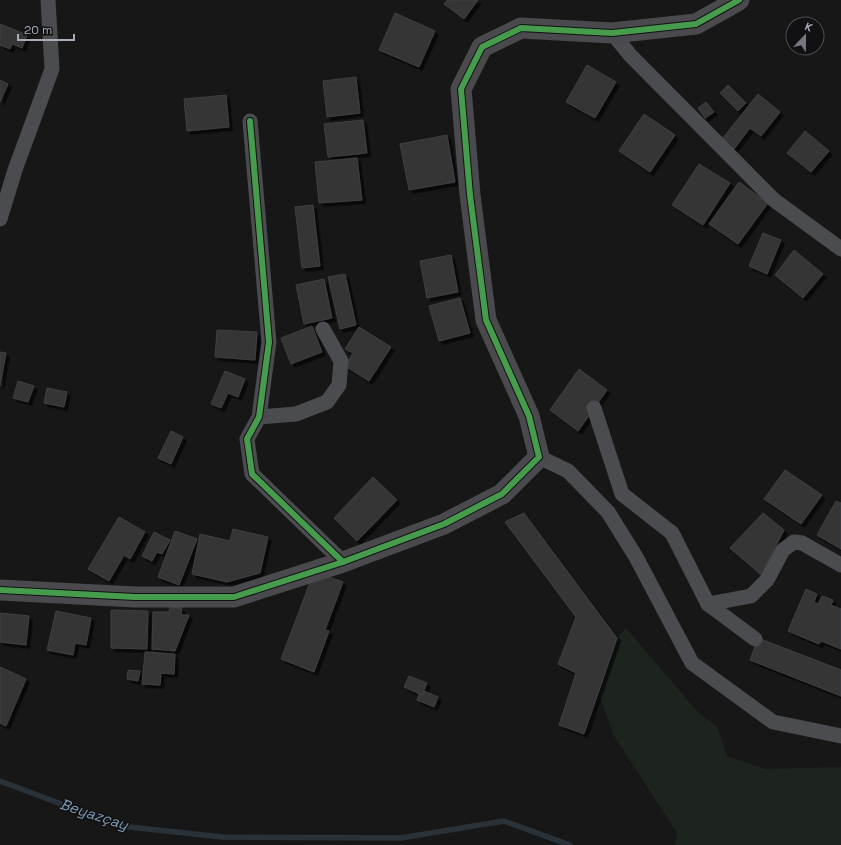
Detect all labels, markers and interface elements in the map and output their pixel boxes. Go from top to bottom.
scale bar [18,16,74,42]
north arrow [785,16,825,56]
text: K [803,19,815,35]
text: 20 m [24,22,52,38]
water label: Beyazçay [57,794,131,834]

